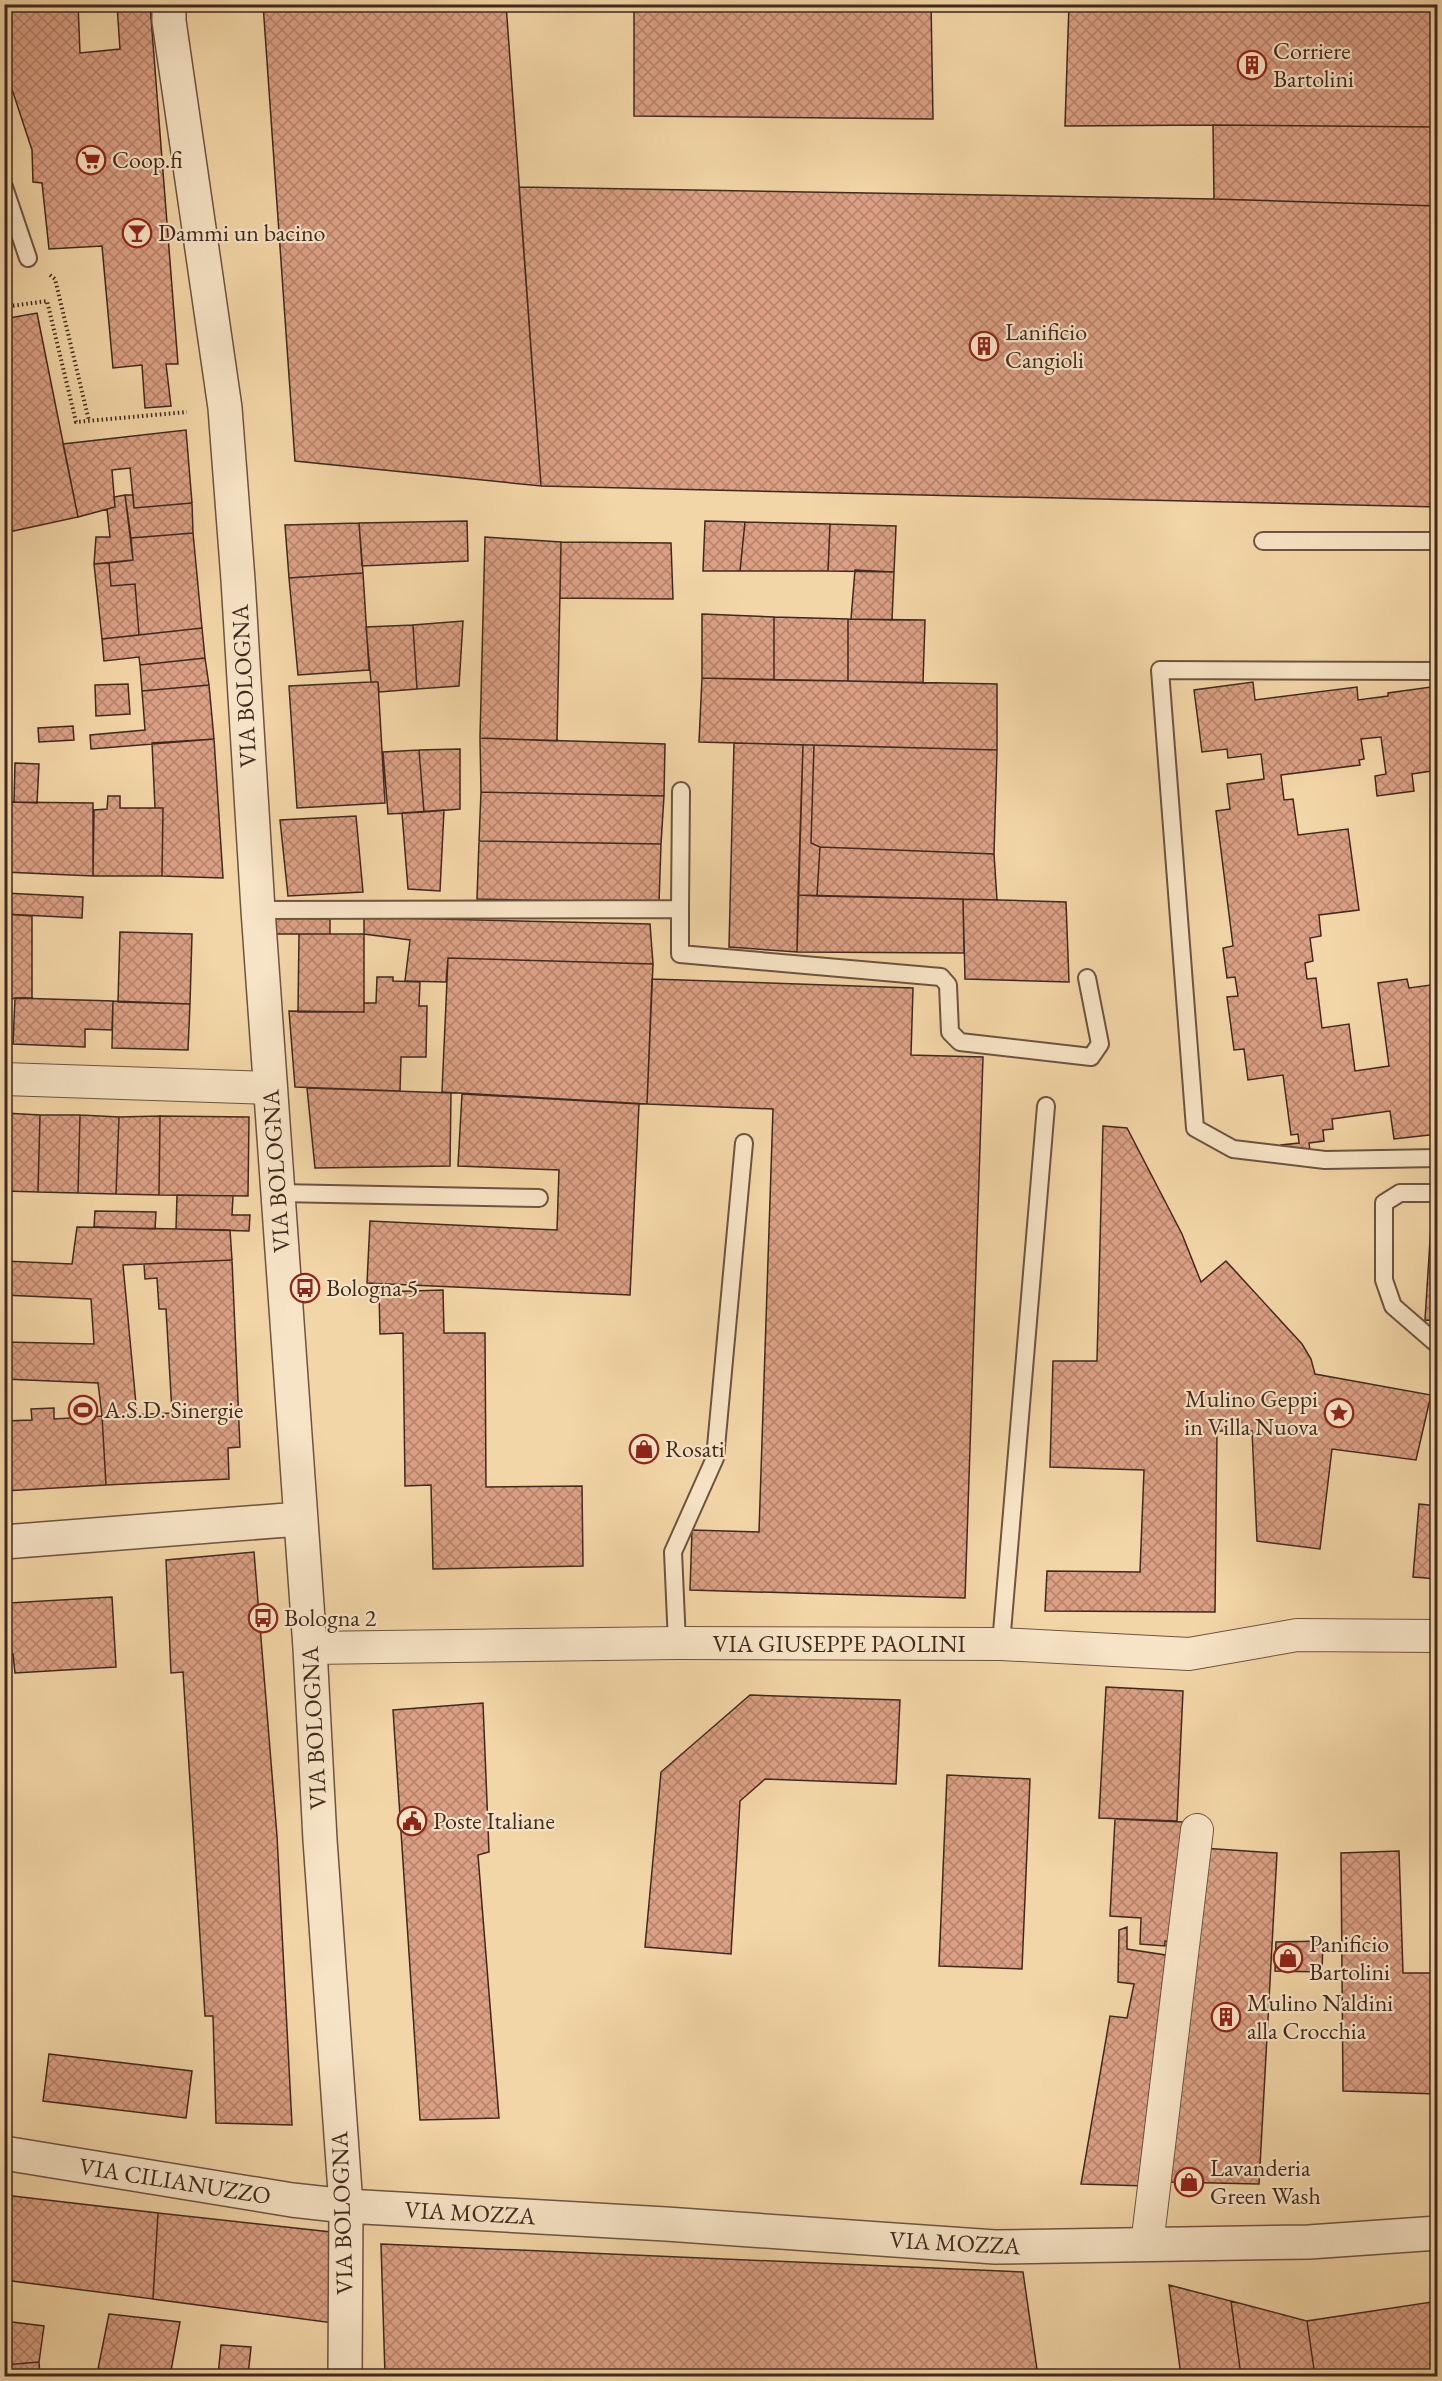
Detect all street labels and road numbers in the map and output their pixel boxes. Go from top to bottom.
street label: VIA BOLOGNA [224,603,263,768]
street label: VIA BOLOGNA [254,1088,297,1254]
street label: VIA GIUSEPPE PAOLINI [712,1628,966,1659]
street label: VIA BOLOGNA [294,1645,333,1810]
street label: VIA BOLOGNA [323,2130,360,2295]
street label: VIA CILIANUZZO [77,2150,273,2211]
street label: VIA MOZZA [404,2194,537,2231]
street label: VIA MOZZA [889,2224,1022,2261]

